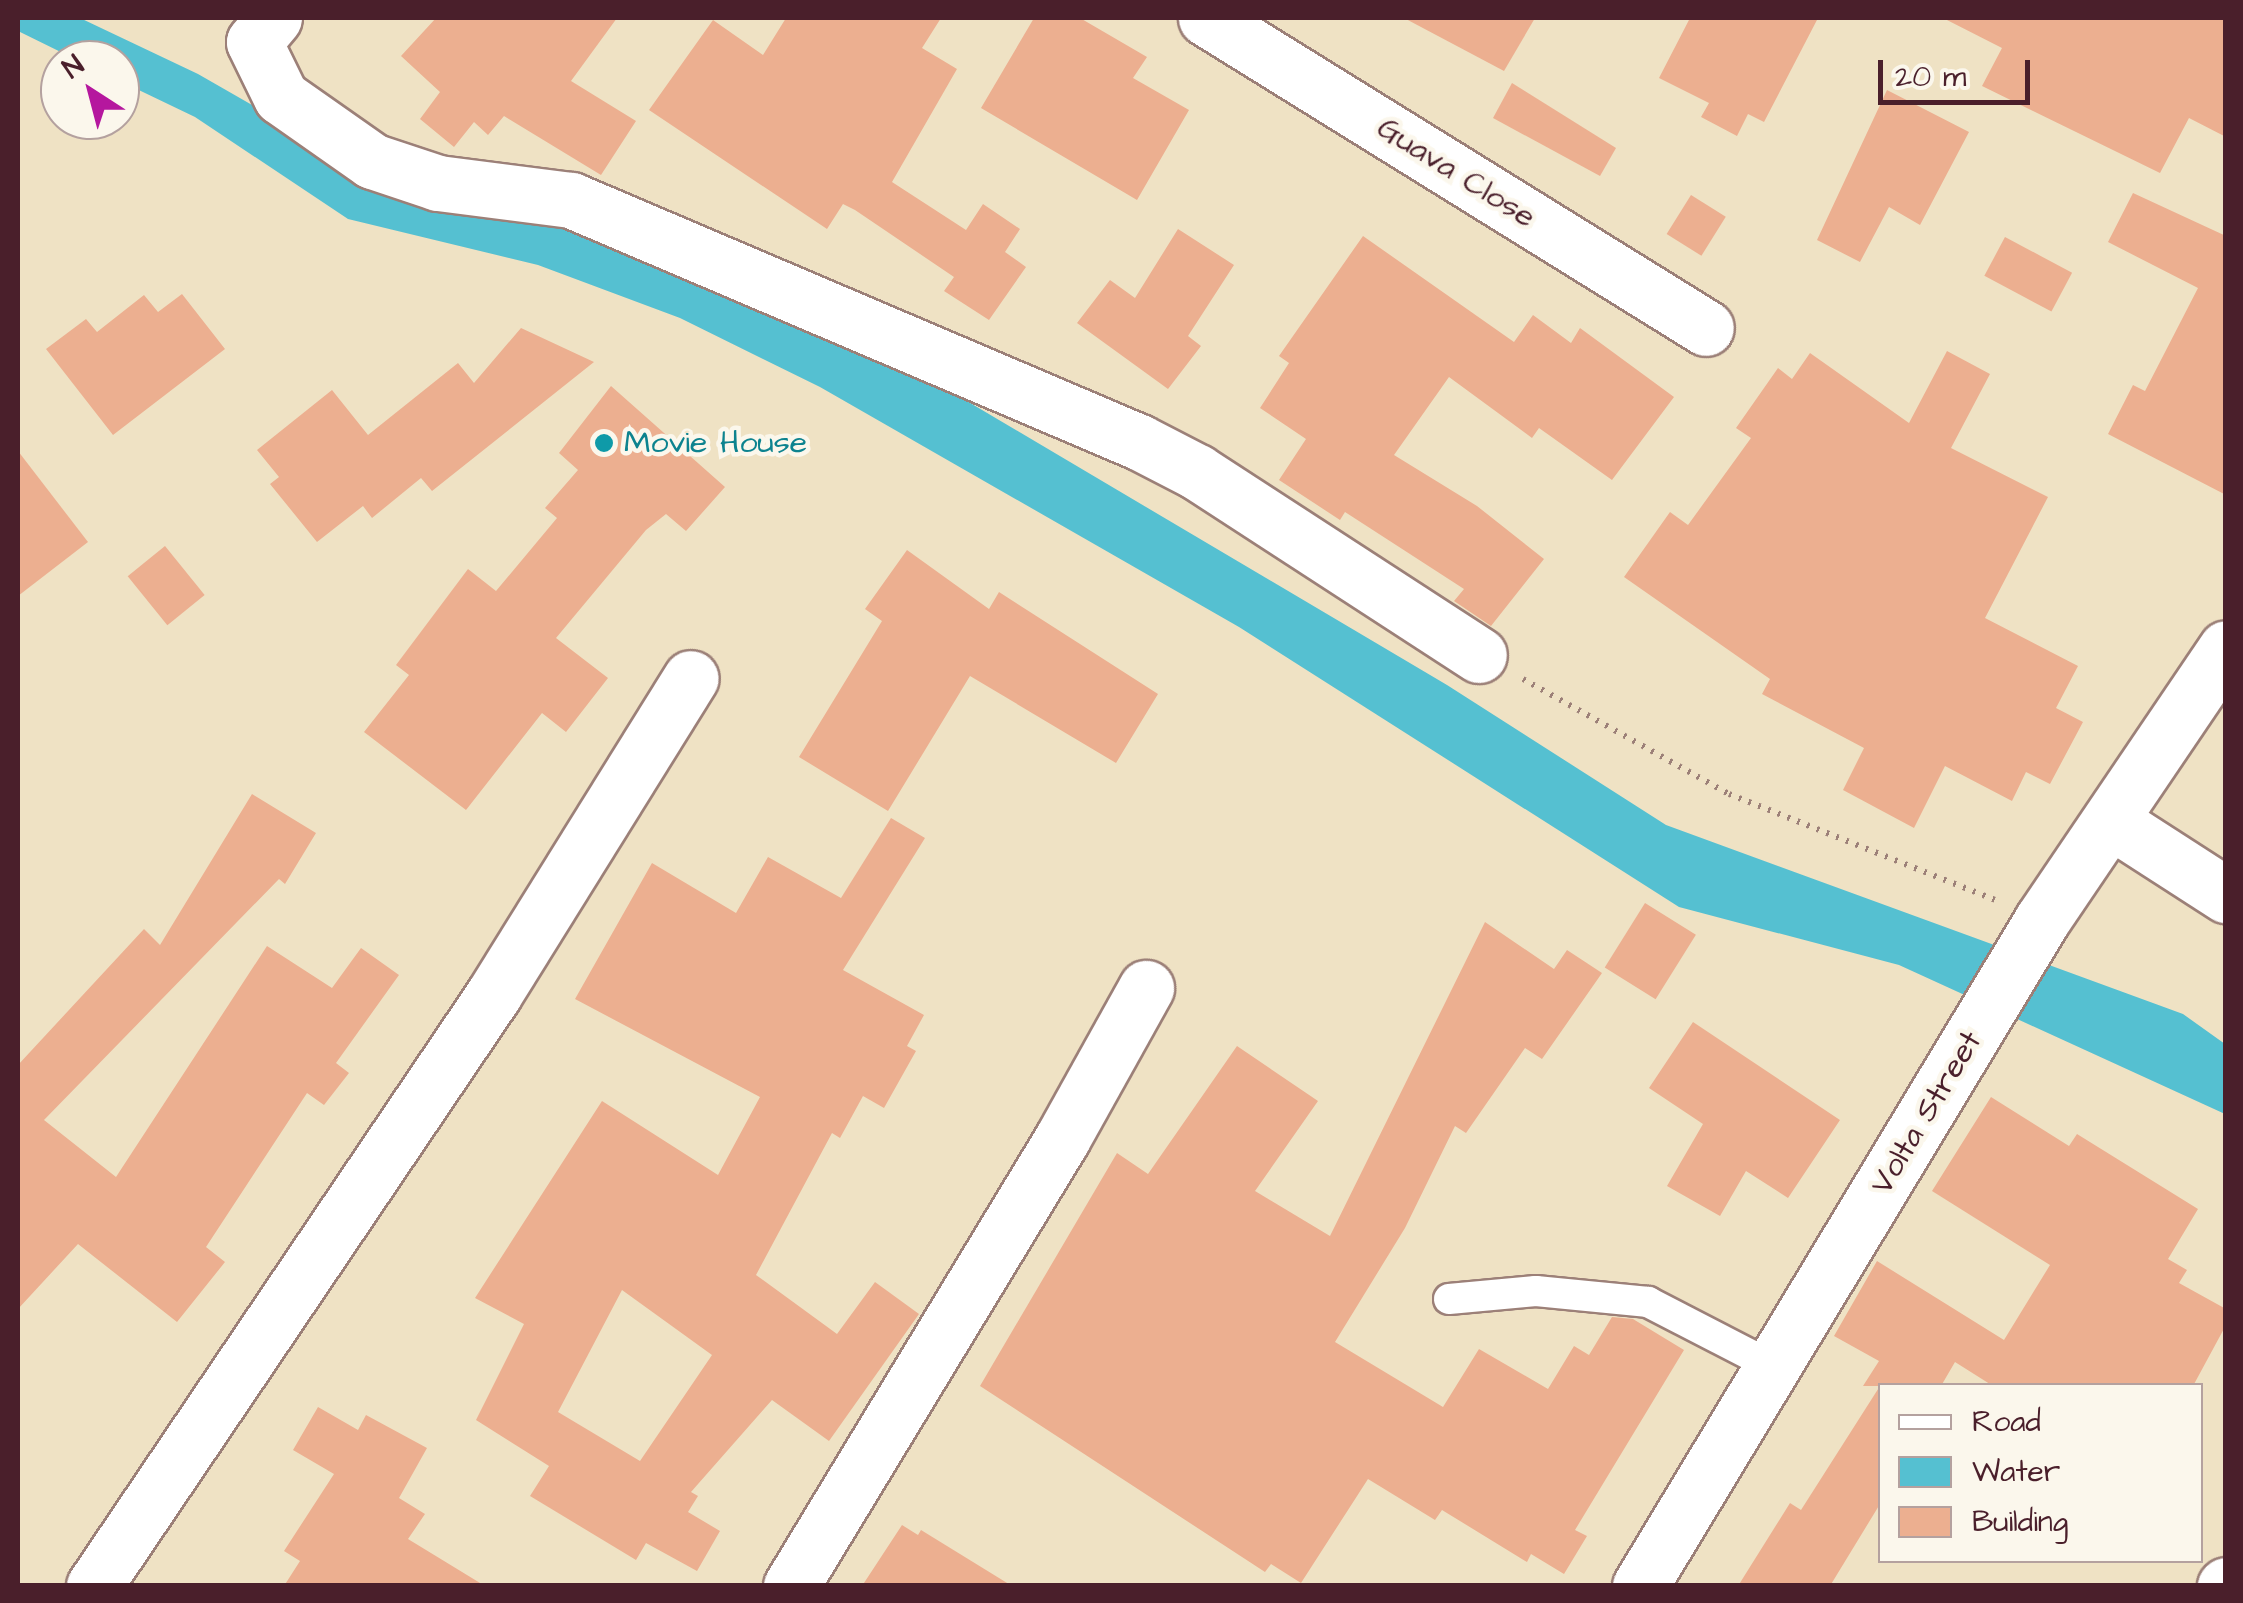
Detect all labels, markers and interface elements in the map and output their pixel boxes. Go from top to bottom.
north arrow [40,40,140,140]
scale bar [1883,40,2036,102]
text: N [55,46,92,88]
text: 20 m [1895,56,1966,98]
street label: Guava Close [1370,109,1542,237]
place label: Movie House [624,424,807,462]
marker: Movie House [593,432,615,454]
street label: Volta Street [1863,1024,1991,1202]
legend [1878,1383,2203,1563]
text: Road [1972,1401,2041,1443]
text: Water [1972,1451,2060,1493]
text: Building [1972,1501,2068,1543]

